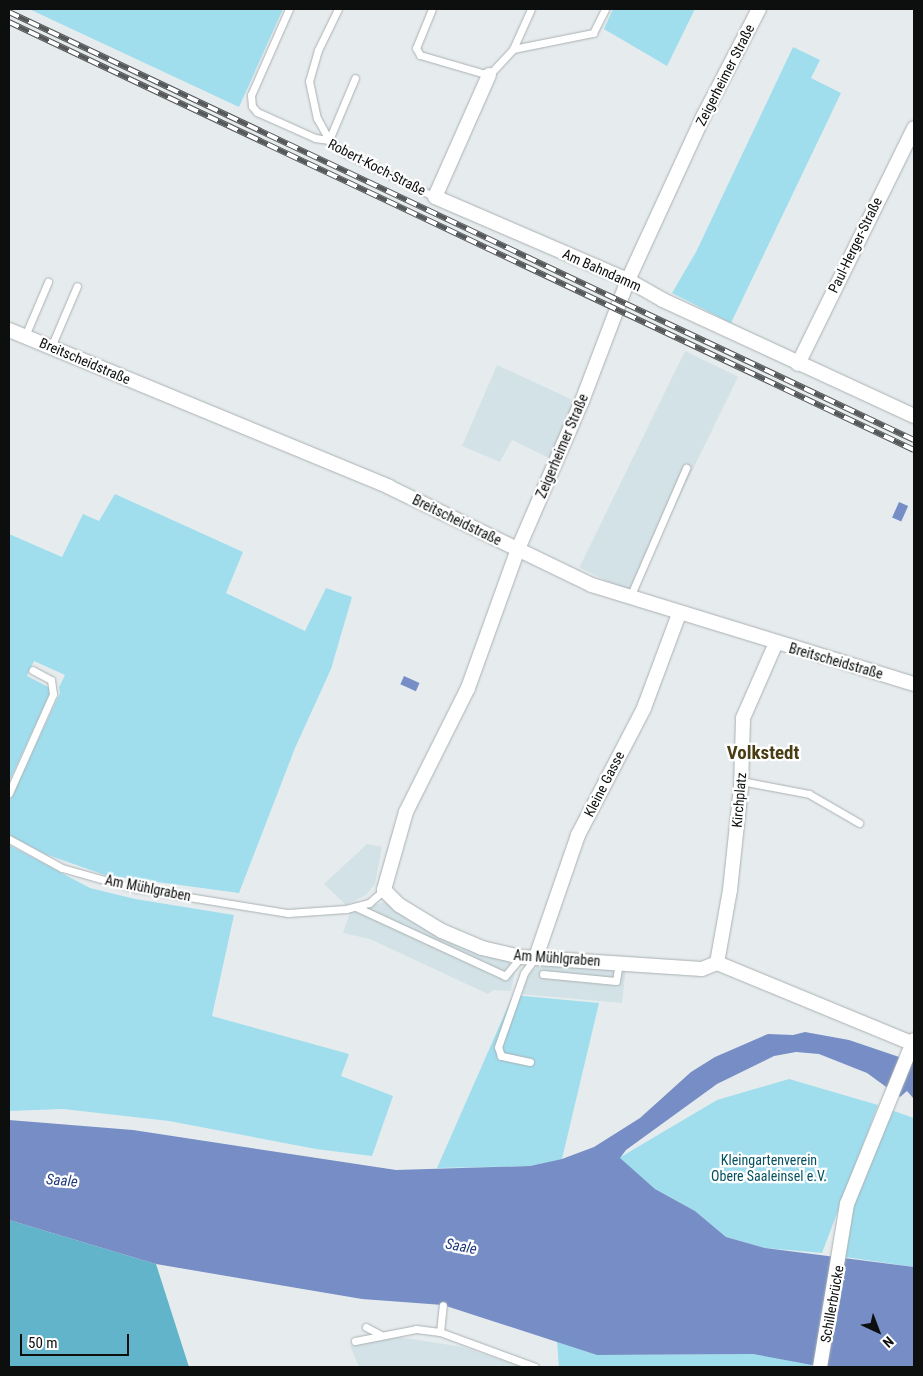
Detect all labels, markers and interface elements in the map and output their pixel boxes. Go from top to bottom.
street label: Zeigerheimer Straße [692,21,758,129]
street label: Robert-Koch-Straße [325,135,429,199]
street label: Paul-Herger-Straße [825,194,885,296]
street label: Am Bahndamm [560,245,644,295]
street label: Breitscheidstraße [37,334,133,388]
street label: Zeigerheimer Straße [532,391,592,501]
street label: Breitscheidstraße [410,491,504,549]
street label: Breitscheidstraße [787,640,885,682]
district label: Volkstedt [727,742,799,764]
street label: Kleine Gasse [580,748,628,820]
street label: Kirchplatz [728,772,750,828]
street label: Am Mühlgraben [104,871,192,905]
street label: Am Mühlgraben [513,947,601,969]
park label: Kleingartenverein Obere Saaleinsel e.V. [711,1152,827,1184]
water label: Saale [45,1171,79,1191]
water label: Saale [444,1235,478,1259]
street label: Schillerbrücke [817,1264,847,1344]
north arrow [853,1306,903,1356]
scale bar [22,1324,131,1356]
text: N [880,1333,897,1351]
text: 50 m [28,1334,58,1352]

